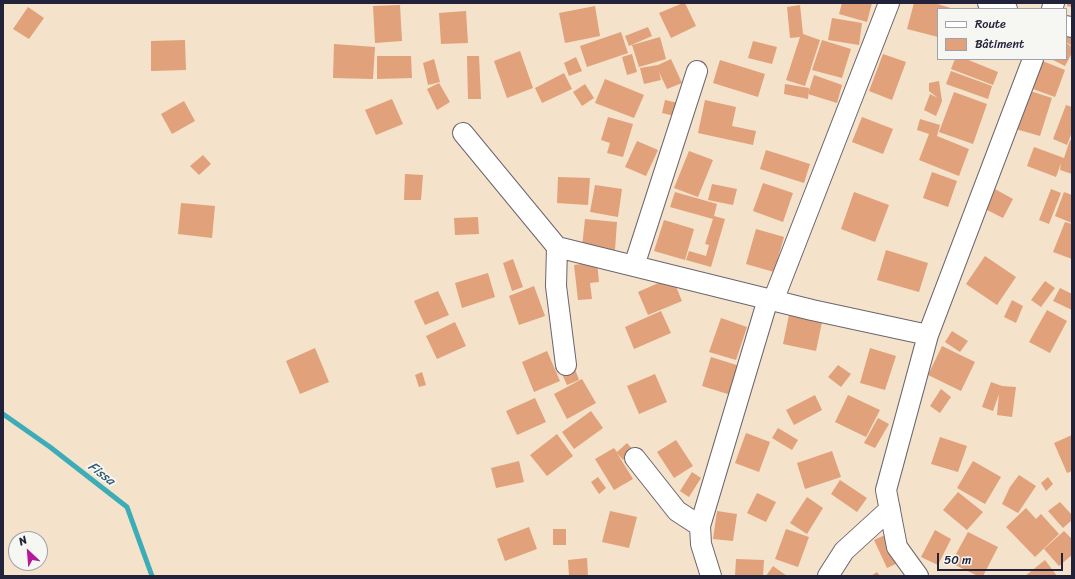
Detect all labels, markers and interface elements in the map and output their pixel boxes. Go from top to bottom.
legend [937,8,1067,60]
text: Route [975,13,1006,35]
text: Bâtiment [975,33,1024,55]
water label: Fissa [85,459,117,489]
text: N [15,530,31,551]
north arrow [8,531,48,571]
scale bar [939,545,1065,571]
text: 50 m [944,549,971,571]

